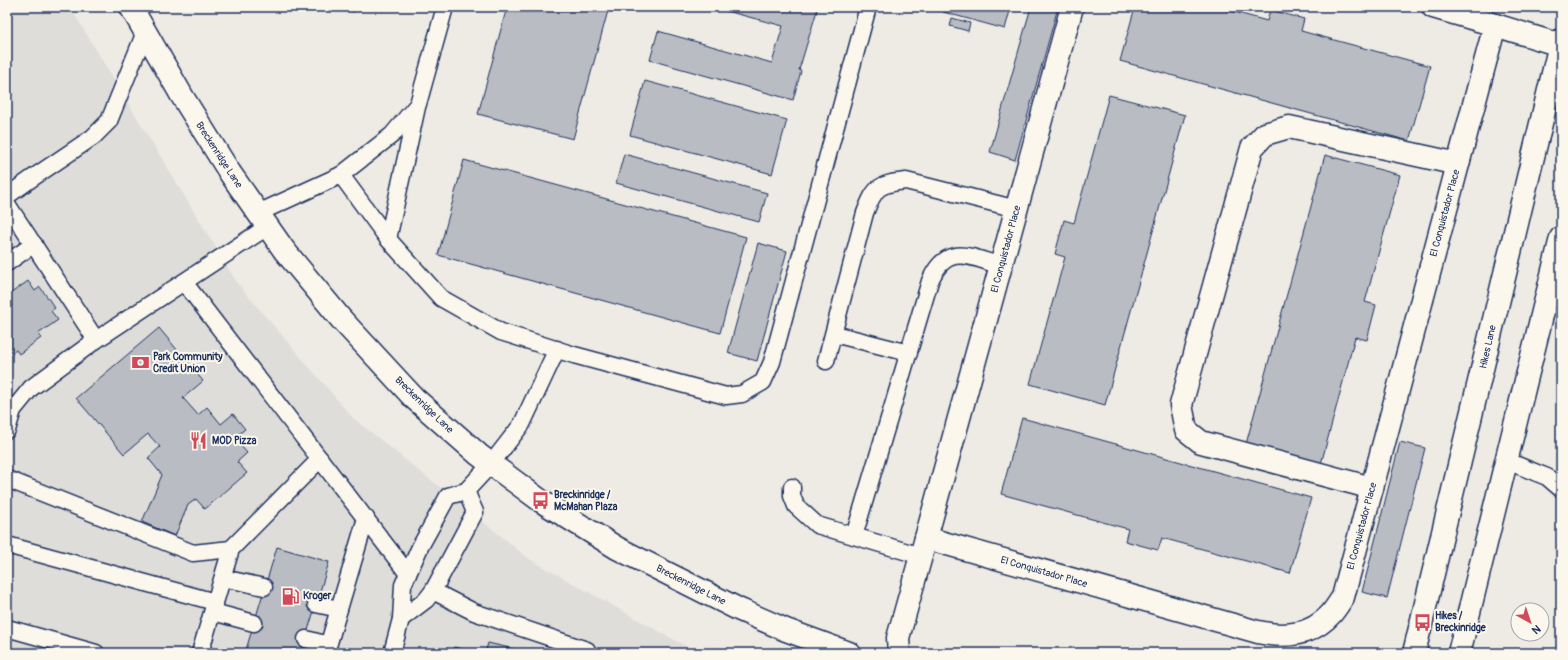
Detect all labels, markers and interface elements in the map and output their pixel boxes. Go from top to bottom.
street label: Breckenridge Lane [193,120,245,190]
street label: El Conquistador Place [1428,168,1462,258]
street label: El Conquistador Place [989,204,1023,294]
street label: Hikes Lane [1477,324,1499,370]
place label: Park Community Credit Union [153,351,223,375]
bank icon: Park Community Credit Union [130,353,150,373]
street label: Breckenridge Lane [392,374,456,436]
restaurant icon: MOD Pizza [189,431,209,451]
place label: MOD Pizza [212,435,257,447]
street label: El Conquistador Place [1345,481,1379,571]
place label: Breckinridge / McMahan Plaza [554,489,618,513]
bus stop icon: Breckinridge / McMahan Plaza [531,491,551,511]
street label: El Conquistador Place [999,554,1089,590]
street label: Breckenridge Lane [654,562,728,608]
fuel station icon: Kroger [280,586,300,606]
place label: Kroger [303,590,332,602]
north arrow [1510,602,1550,642]
place label: Hikes / Breckinridge [1435,610,1487,634]
bus stop icon: Hikes / Breckinridge [1412,612,1432,632]
text: N [1529,622,1543,637]

